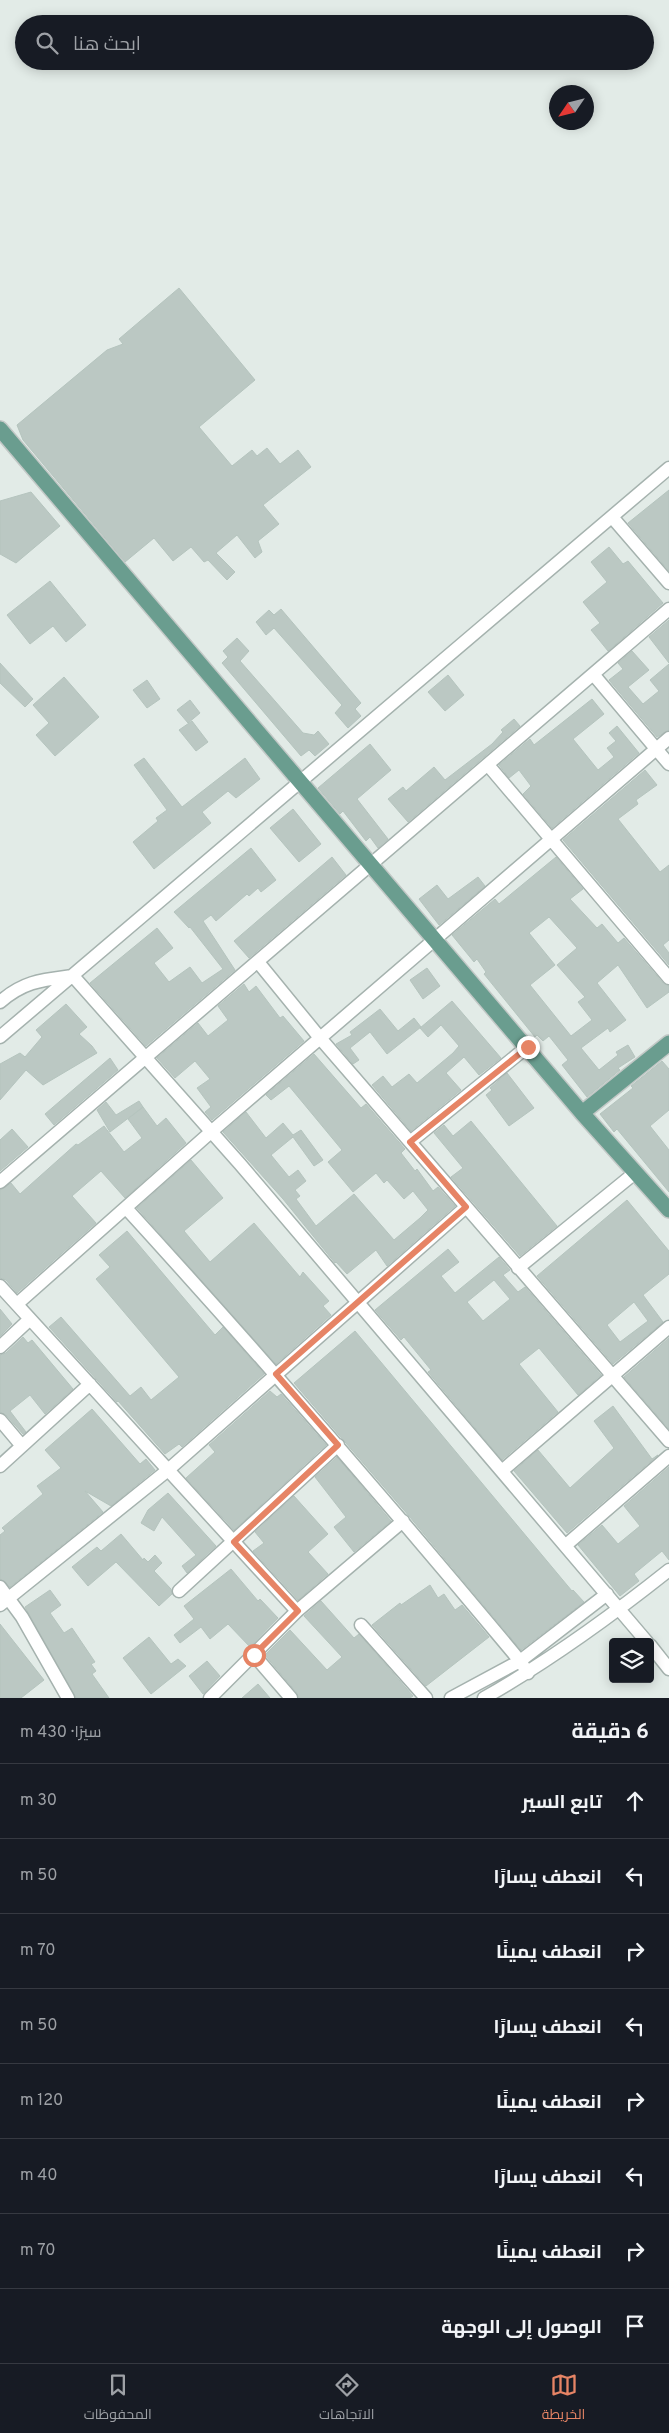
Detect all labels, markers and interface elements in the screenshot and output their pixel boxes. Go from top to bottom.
search box [15,15,654,70]
icon: search [33,29,61,57]
text: ابحث هنا [73,33,141,57]
north arrow [549,85,594,130]
route end [517,1036,540,1059]
map controls [609,1638,654,1683]
button: layers [609,1638,654,1683]
route start [243,1644,266,1667]
text: 6 دقيقة [571,1719,649,1746]
text: سيرًا · 430 m [20,1723,102,1743]
icon: ahead [621,1787,649,1815]
text: 30 m [20,1791,57,1811]
text: تابع السير [522,1791,602,1815]
icon: left [621,1862,649,1890]
text: 50 m [20,1866,58,1886]
text: انعطف يسارًا [494,1866,602,1890]
icon: right [621,1937,649,1965]
text: 70 m [20,1941,55,1961]
text: انعطف يمينًا [496,1941,602,1965]
icon: left [621,2012,649,2040]
text: 50 m [20,2016,58,2036]
text: انعطف يسارًا [494,2016,602,2040]
icon: right [621,2087,649,2115]
text: 120 m [20,2091,63,2111]
text: انعطف يمينًا [496,2091,602,2115]
icon: left [621,2162,649,2190]
text: 40 m [20,2166,58,2186]
text: انعطف يسارًا [494,2166,602,2190]
icon: right [621,2237,649,2265]
text: 70 m [20,2241,55,2261]
text: انعطف يمينًا [496,2241,602,2265]
icon: arrive [621,2312,649,2340]
text: الوصول إلى الوجهة [441,2316,602,2340]
tab: المحفوظات [84,2371,152,2427]
tab: الاتجاهات [319,2371,374,2427]
tab: الخريطة [542,2371,585,2427]

